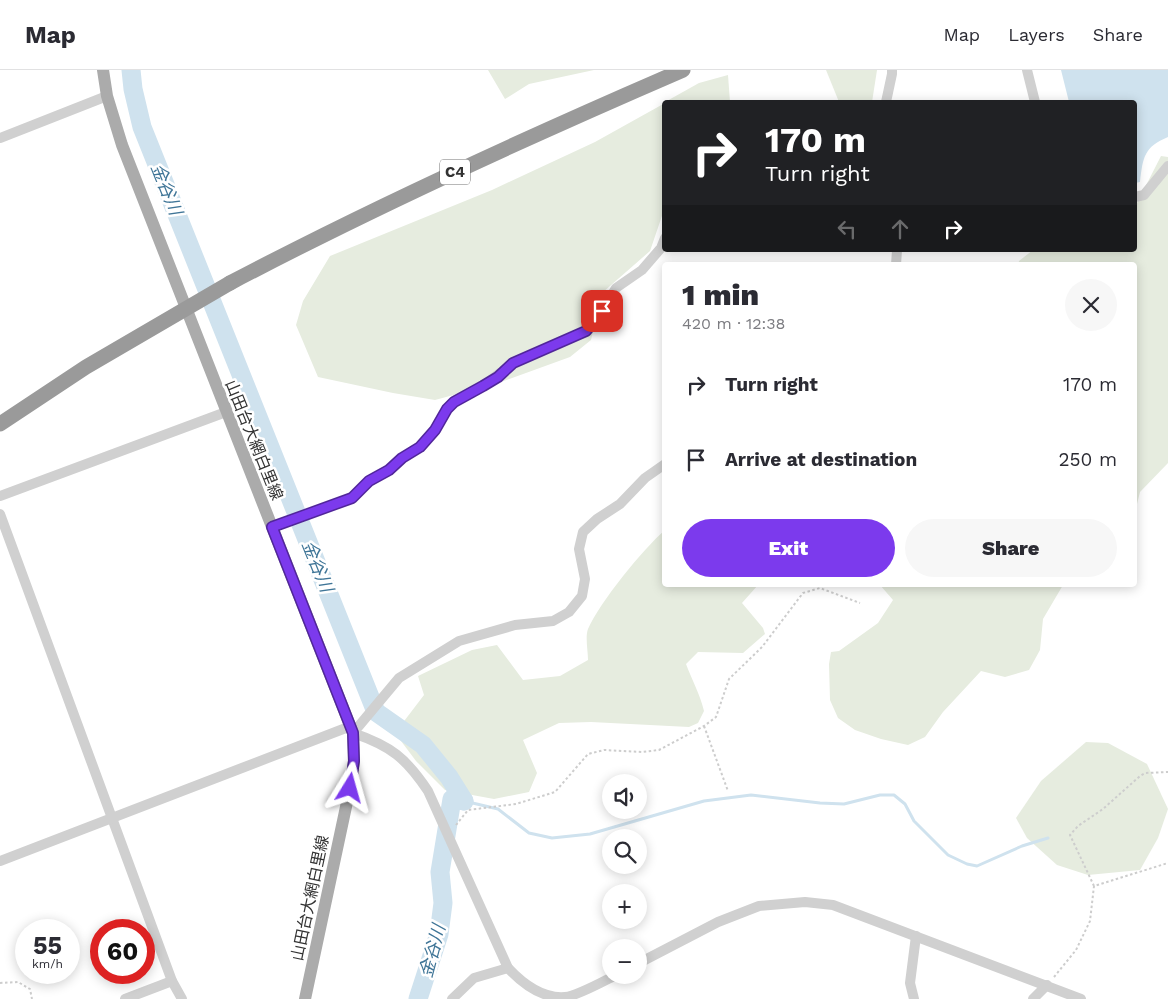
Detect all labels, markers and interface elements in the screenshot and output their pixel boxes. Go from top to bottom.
text: Map [25,21,76,49]
text: Map [943,24,980,45]
text: Layers [1008,24,1065,45]
text: Share [1093,24,1143,45]
text: 170 m [765,119,866,161]
icon: right [682,120,747,185]
water label: 金谷川 [147,160,188,220]
road number: C4 [440,160,470,184]
text: Turn right [765,161,870,186]
icon: left [833,215,861,243]
icon: ahead [886,215,914,243]
icon: right [939,215,967,243]
text: 1 min [682,277,759,312]
button: close [1065,279,1117,331]
pin [581,290,623,332]
icon: arrive [588,297,616,325]
text: 420 m · 12:38 [682,314,785,333]
icon: right [682,371,710,399]
text: Turn right [725,373,818,396]
text: 170 m [1063,373,1117,396]
street label: 山田台大網白里線 [221,377,287,503]
icon: arrive [682,446,710,474]
text: Arrive at destination [725,448,917,471]
text: 250 m [1058,448,1117,471]
button: Exit [682,519,895,577]
button: Share [905,519,1117,577]
water label: 金谷川 [298,537,339,597]
position arrow [323,761,375,813]
map controls [602,774,647,984]
button: sound [602,774,647,819]
button: search [602,829,647,874]
street label: 山田台大網白里線 [287,833,333,963]
button: + [602,884,647,929]
speed limit sign: 60 [90,919,155,984]
water label: 金谷川 [415,920,450,980]
text: 55 [33,931,62,960]
button: − [602,939,647,984]
text: km/h [32,957,63,971]

